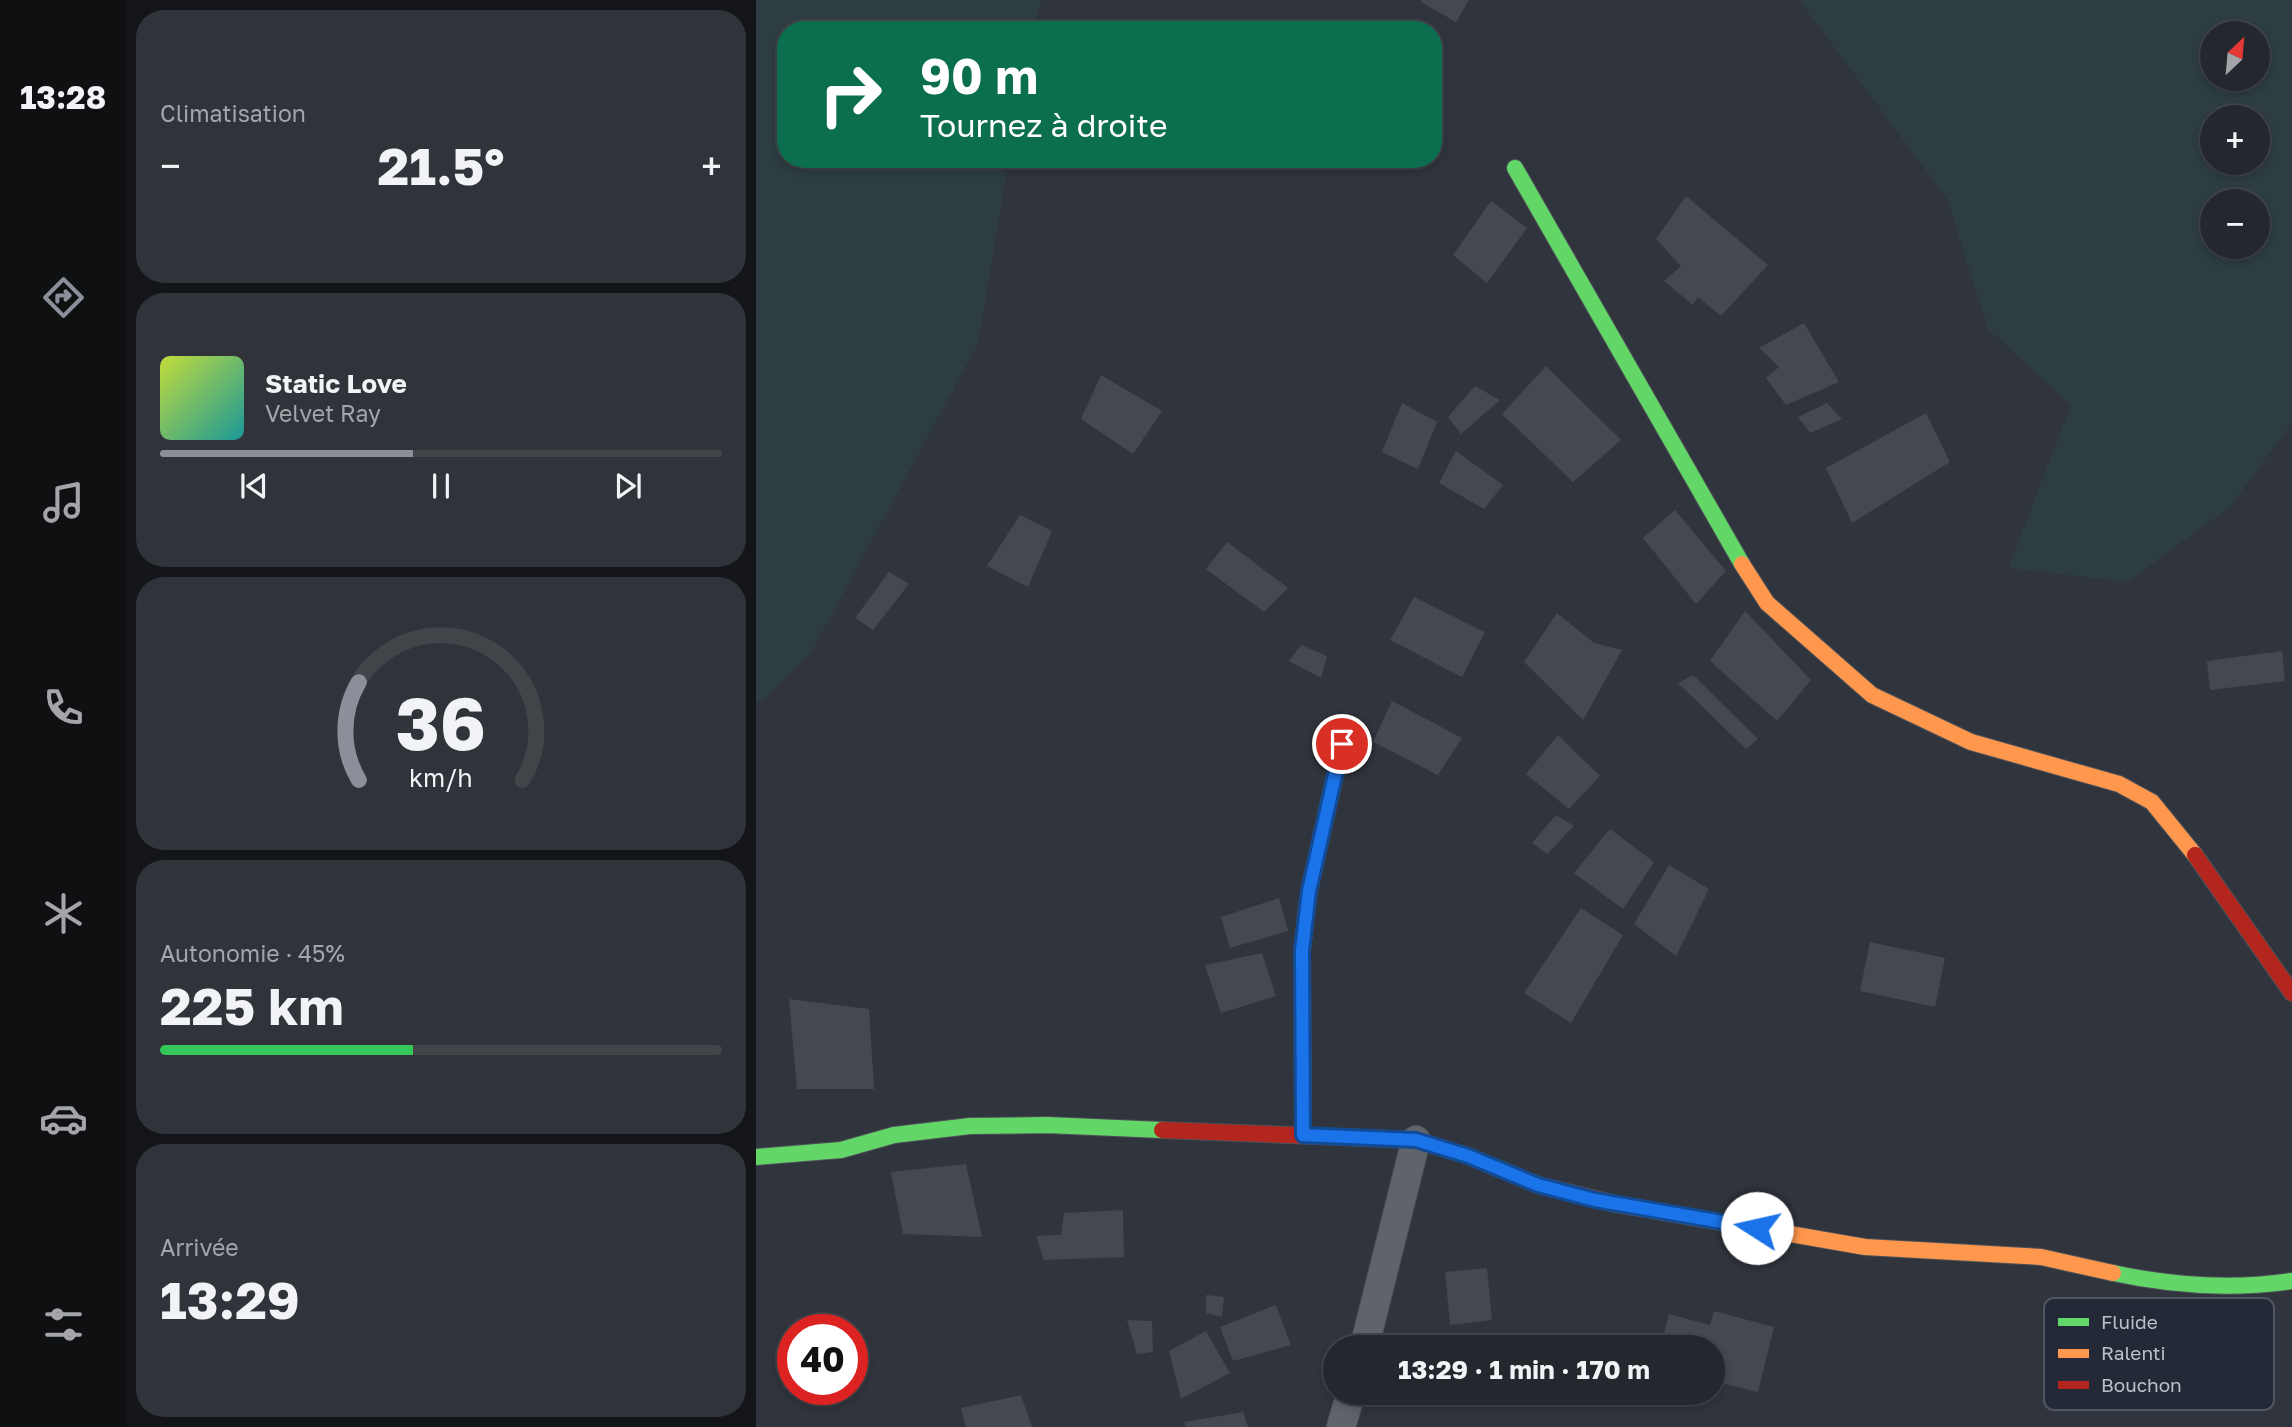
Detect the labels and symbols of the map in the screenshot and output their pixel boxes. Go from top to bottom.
north arrow [2200,21,2270,91]
pin [1312,714,1372,774]
position arrow [1720,1191,1794,1265]
legend [2044,1298,2274,1410]
text: Fluide [2101,1310,2158,1333]
speed limit sign: 40 [777,1314,868,1405]
text: Ralenti [2101,1341,2166,1364]
text: Bouchon [2101,1373,2182,1396]

